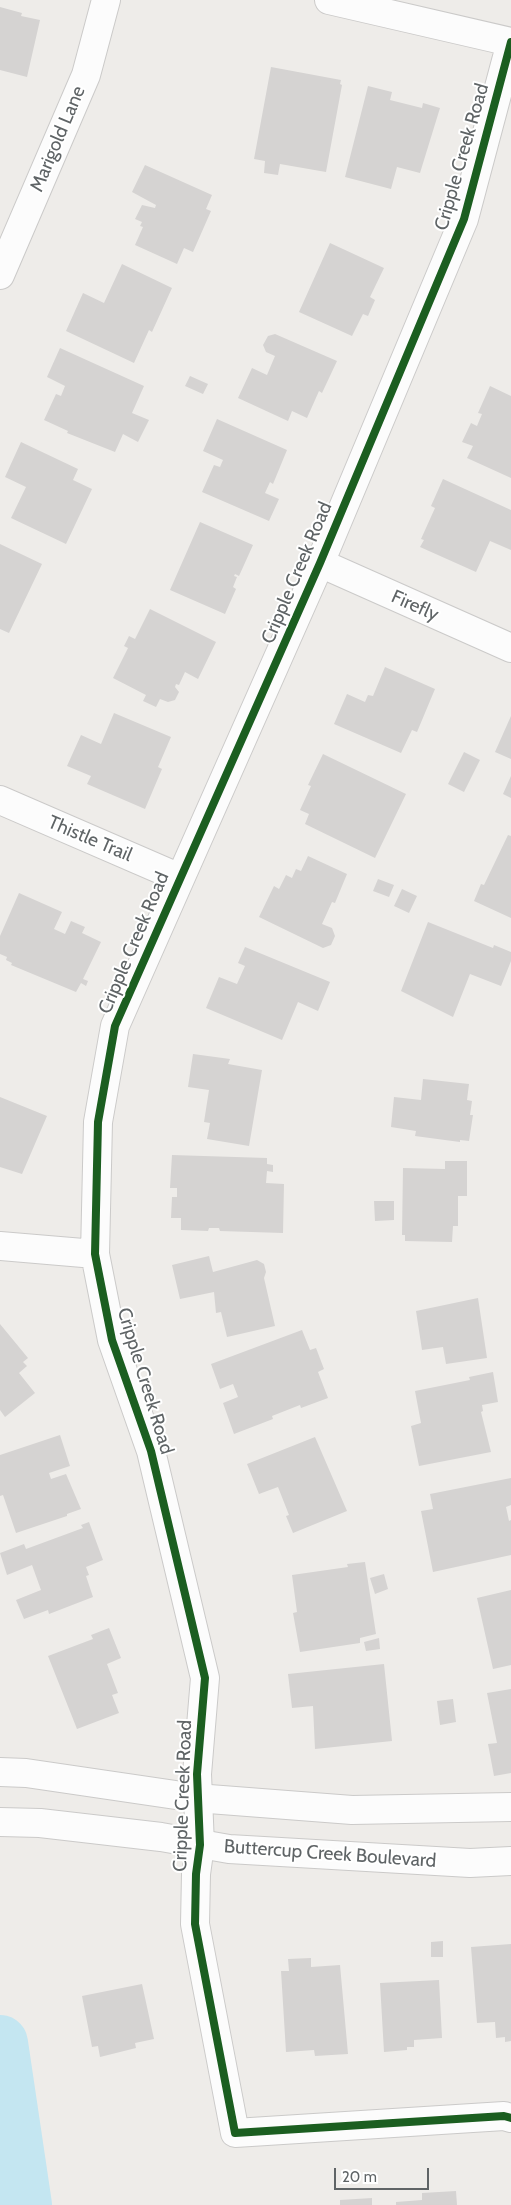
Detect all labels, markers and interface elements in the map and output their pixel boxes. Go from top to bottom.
street label: Cripple Creek Road [430,81,494,233]
street label: Marigold Lane [26,83,90,195]
street label: Cripple Creek Road [257,499,337,647]
street label: Firefly [388,586,442,626]
street label: Thistle Trail [45,811,135,867]
street label: Cripple Creek Road [94,869,174,1017]
street label: Cripple Creek Road [112,1305,178,1457]
street label: Cripple Creek Road [169,1720,197,1872]
street label: Buttercup Creek Boulevard [223,1835,437,1873]
scale bar [336,2158,431,2190]
text: 20 m [342,2168,377,2186]

